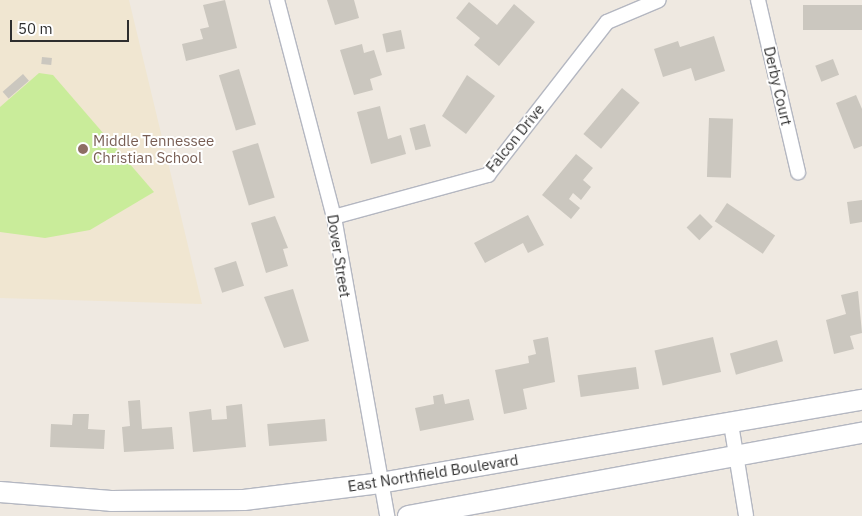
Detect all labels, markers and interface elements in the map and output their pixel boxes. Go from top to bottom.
scale bar [12,10,131,42]
text: 50 m [18,19,53,38]
street label: Derby Court [760,45,796,127]
street label: Falcon Drive [482,100,548,176]
place label: Middle Tennessee Christian School [93,131,214,166]
marker: Middle Tennessee Christian School [77,143,89,155]
street label: Dover Street [324,213,354,299]
street label: East Northfield Boulevard [346,451,520,495]

